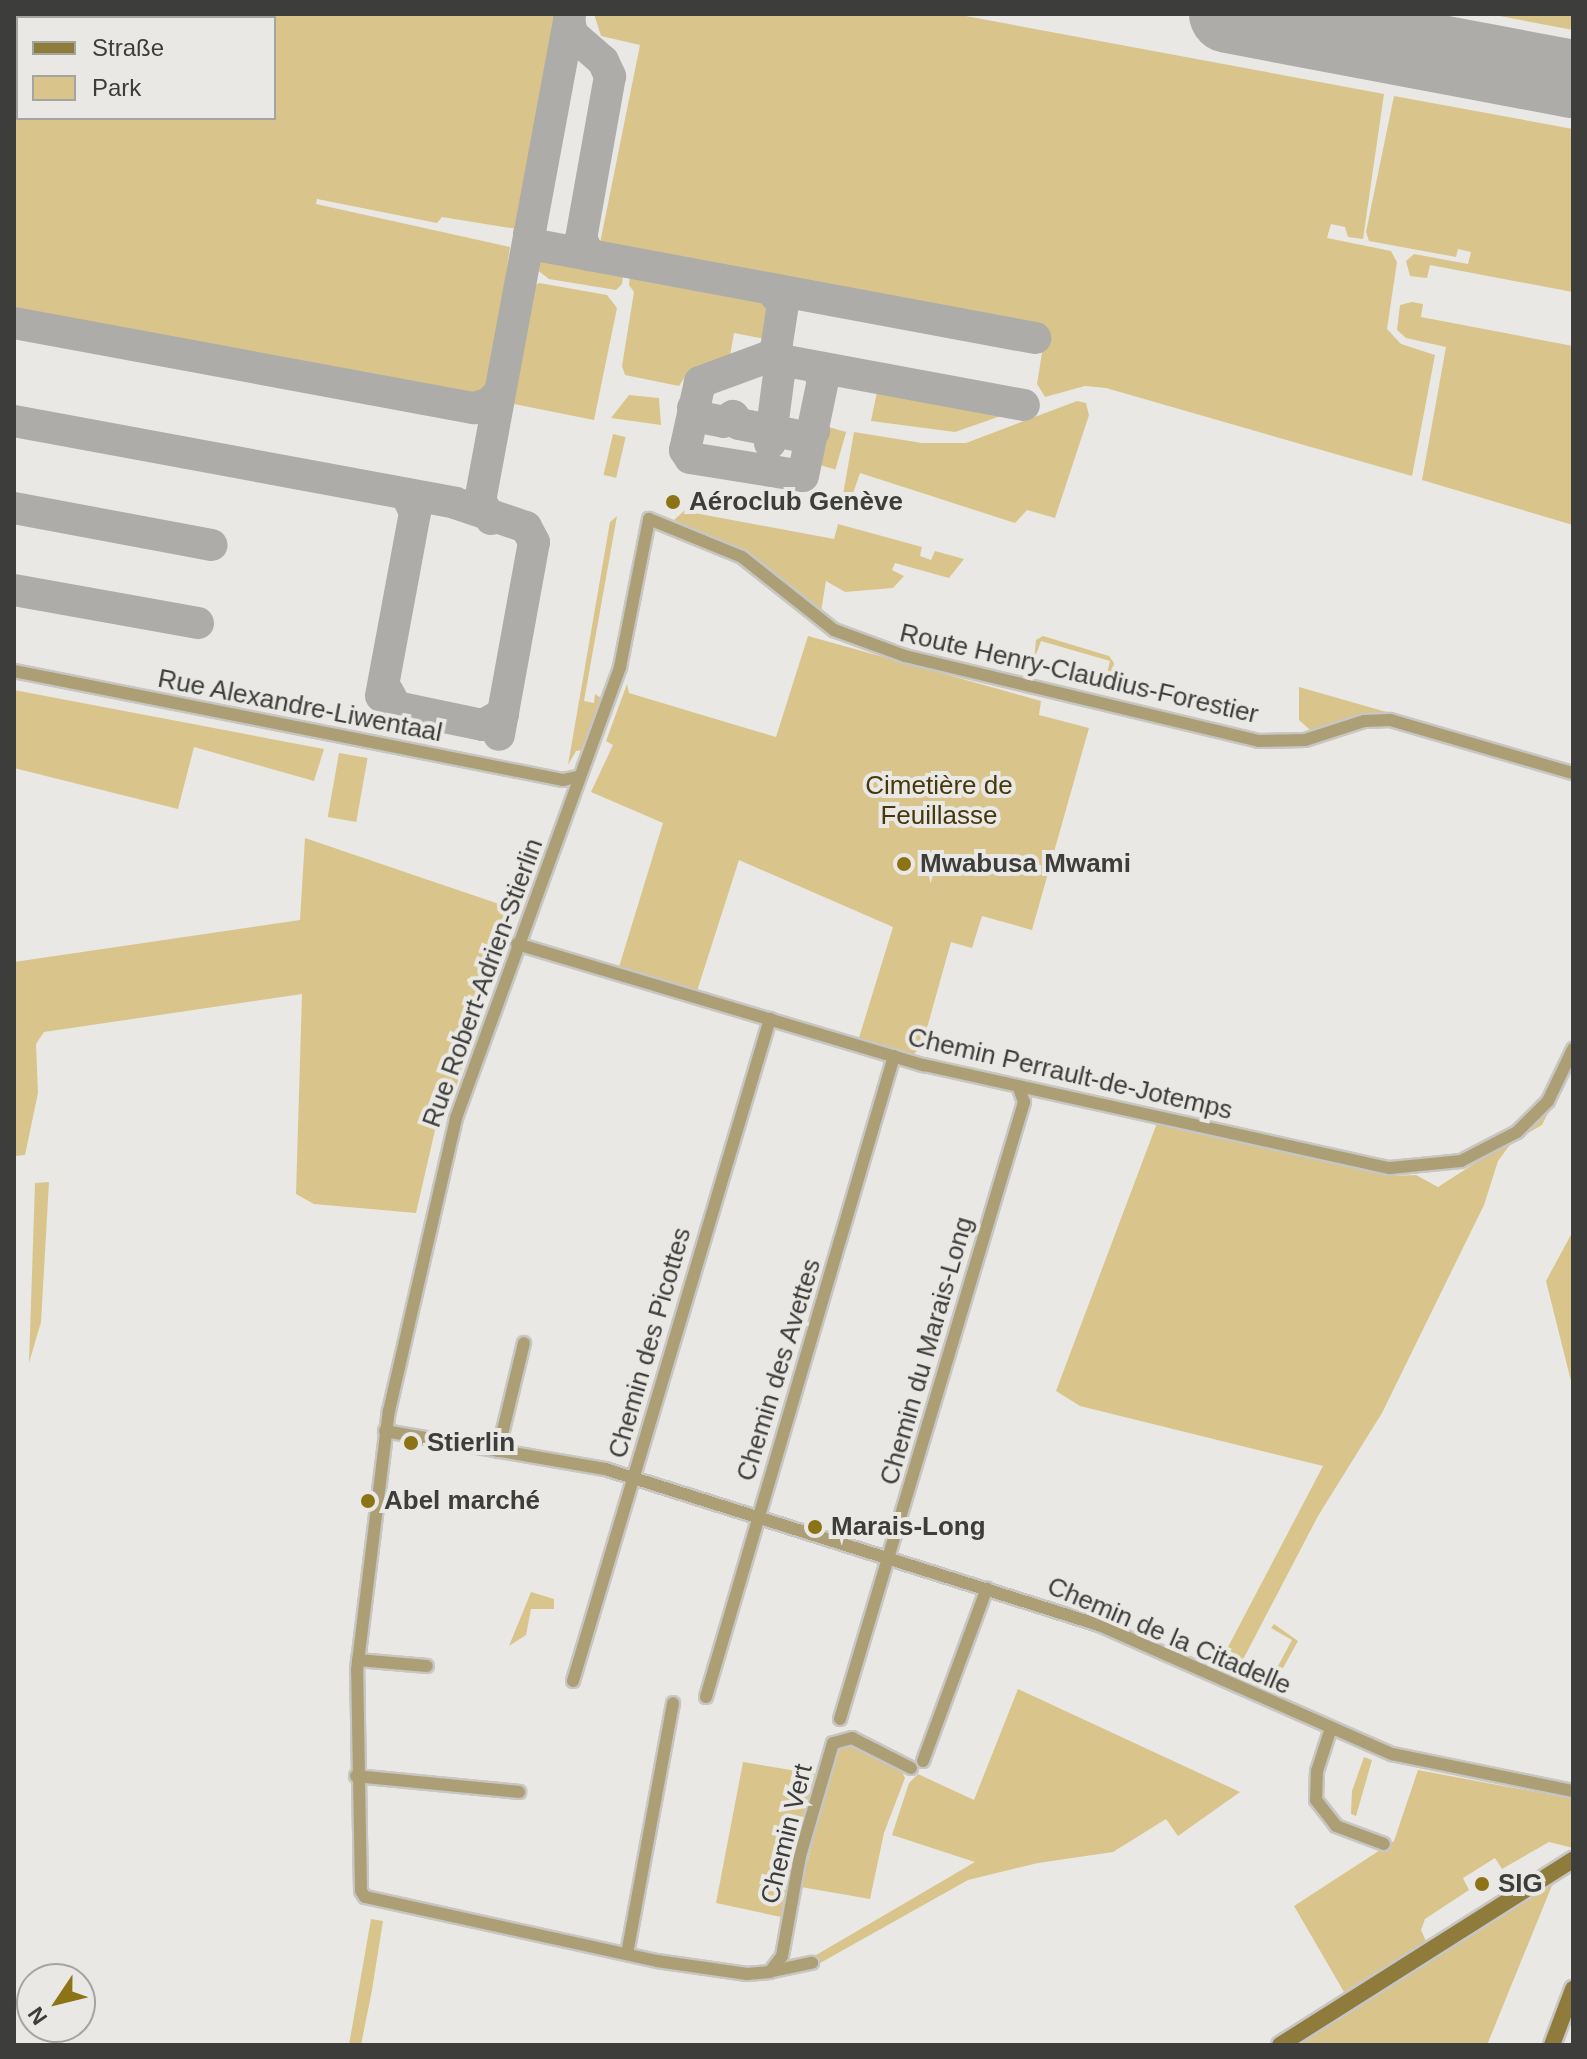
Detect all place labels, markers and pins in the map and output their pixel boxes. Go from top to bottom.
place label: Aéroclub Genève [689,486,903,518]
marker: Aéroclub Genève [664,493,682,511]
place label: Mwabusa Mwami [920,848,1131,880]
marker: Mwabusa Mwami [895,855,913,873]
place label: Stierlin [427,1427,515,1459]
marker: Stierlin [402,1434,420,1452]
place label: Abel marché [384,1485,540,1517]
marker: Abel marché [359,1492,377,1510]
place label: Marais-Long [831,1511,986,1543]
marker: Marais-Long [806,1518,824,1536]
place label: SIG [1498,1868,1543,1900]
marker: SIG [1473,1875,1491,1893]

